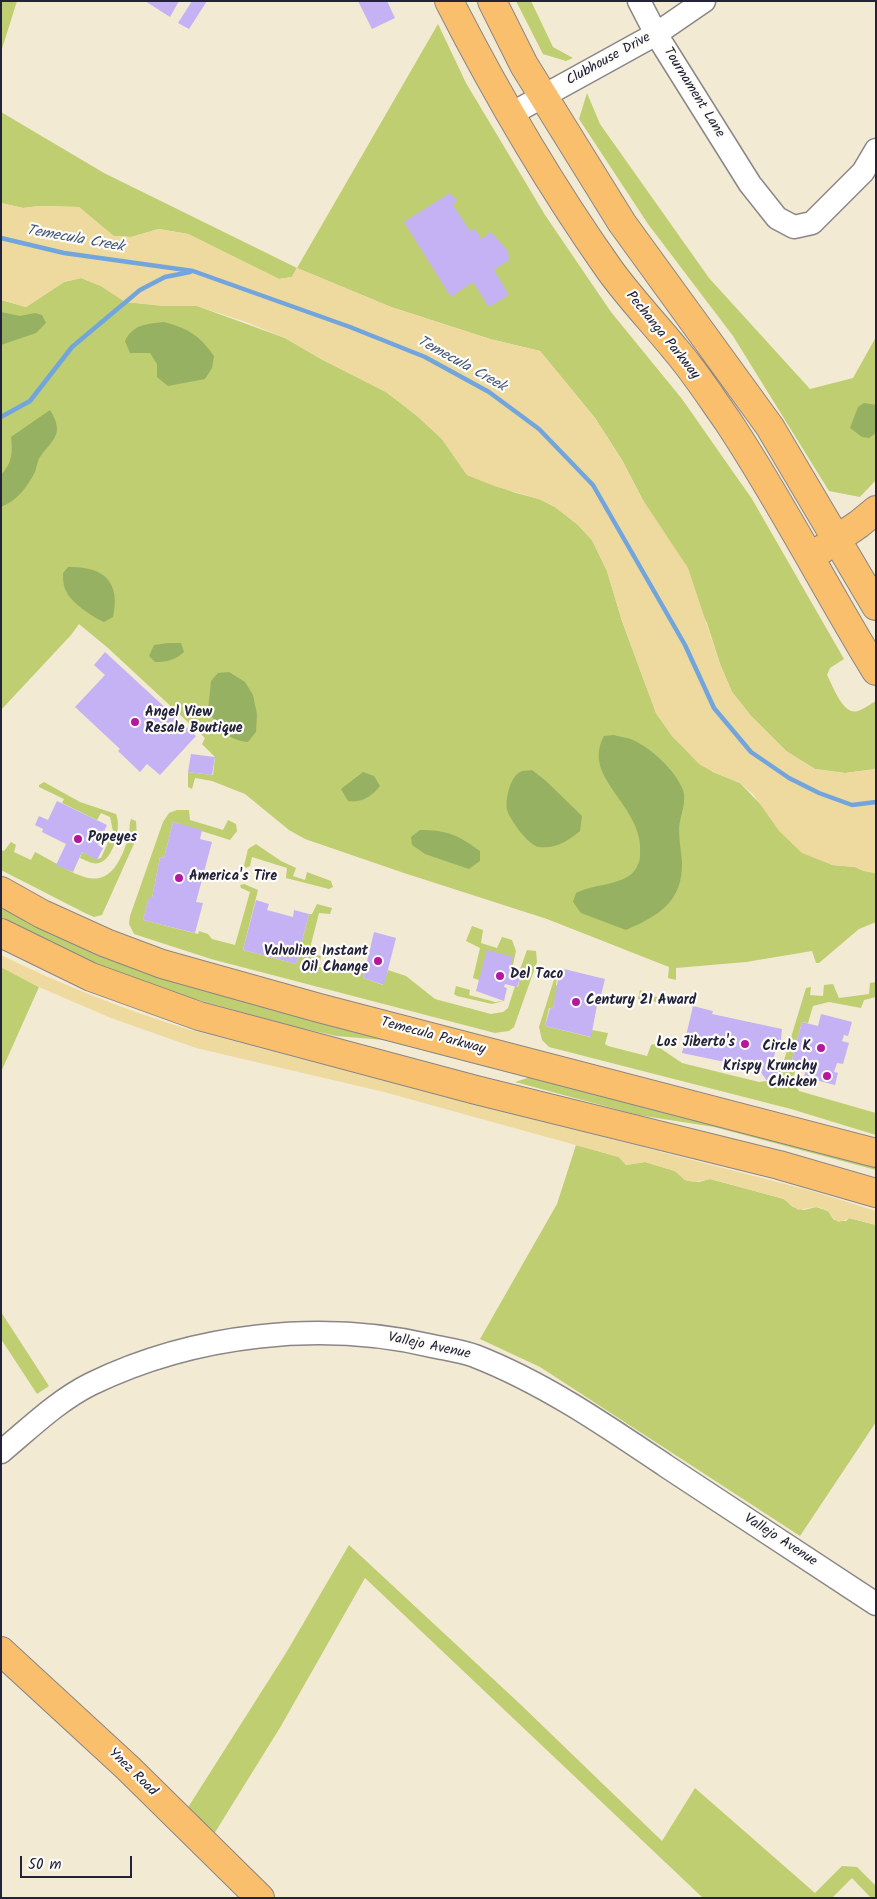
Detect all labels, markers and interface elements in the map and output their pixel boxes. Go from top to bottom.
street label: Clubhouse Drive [564,30,654,90]
street label: Tournament Lane [659,45,727,141]
water label: Temecula Creek [25,223,125,257]
street label: Pechanga Parkway [621,289,703,383]
water label: Temecula Creek [414,333,508,397]
place label: Angel View Resale Boutique [145,706,243,739]
marker: Angel View Resale Boutique [129,716,141,728]
place label: Popeyes [88,831,137,847]
marker: Popeyes [72,833,84,845]
place label: America's Tire [189,870,277,886]
marker: America's Tire [173,872,185,884]
place label: Valvoline Instant Oil Change [264,945,368,978]
marker: Valvoline Instant Oil Change [372,955,384,967]
place label: Del Taco [510,968,563,984]
marker: Del Taco [494,970,506,982]
place label: Century 21 Award [586,994,696,1010]
marker: Century 21 Award [570,996,582,1008]
street label: Temecula Parkway [379,1015,487,1059]
place label: Los Jiberto's [656,1036,735,1052]
marker: Los Jiberto's [739,1038,751,1050]
place label: Circle K [762,1040,811,1056]
marker: Circle K [815,1042,827,1054]
place label: Krispy Krunchy Chicken [723,1060,817,1092]
marker: Krispy Krunchy Chicken [821,1070,833,1082]
street label: Vallejo Avenue [386,1330,472,1364]
street label: Vallejo Avenue [740,1511,820,1571]
street label: Ynez Road [104,1746,160,1800]
scale bar [22,1846,135,1878]
text: 50 m [28,1853,62,1877]

